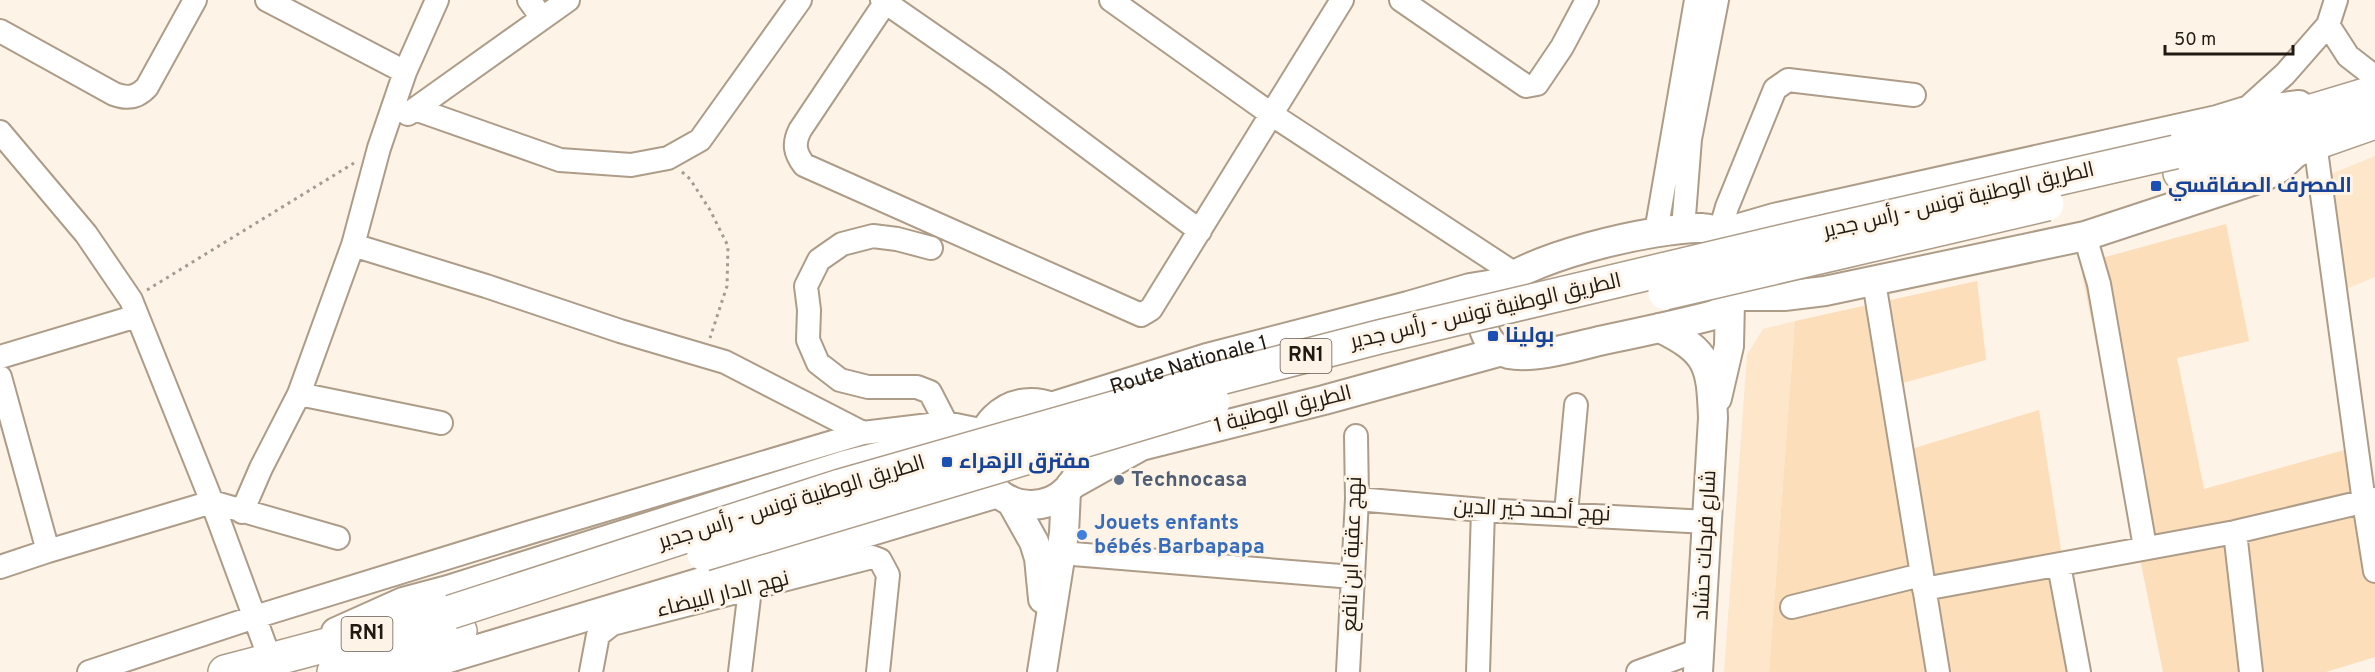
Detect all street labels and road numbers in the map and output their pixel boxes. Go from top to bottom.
street label: الطريق الوطنية تونس - رأس جدير [1820,156,2097,246]
street label: الطريق الوطنية تونس - رأس جدير [1347,267,1624,357]
street label: Route Nationale 1 [1107,329,1270,401]
road number: RN1 [1280,339,1332,373]
street label: الطريق الوطنية 1 [1211,380,1355,440]
street label: الطريق الوطنية تونس - رأس جدير [654,449,928,557]
street label: شارع فرحات حشاد [1689,469,1723,621]
street label: نهج عقبة ابن نافع [1337,476,1369,632]
street label: نهج أحمد خير الدين [1453,492,1611,529]
street label: نهج الدار البيضاء [654,565,792,625]
road number: RN1 [342,617,392,651]

